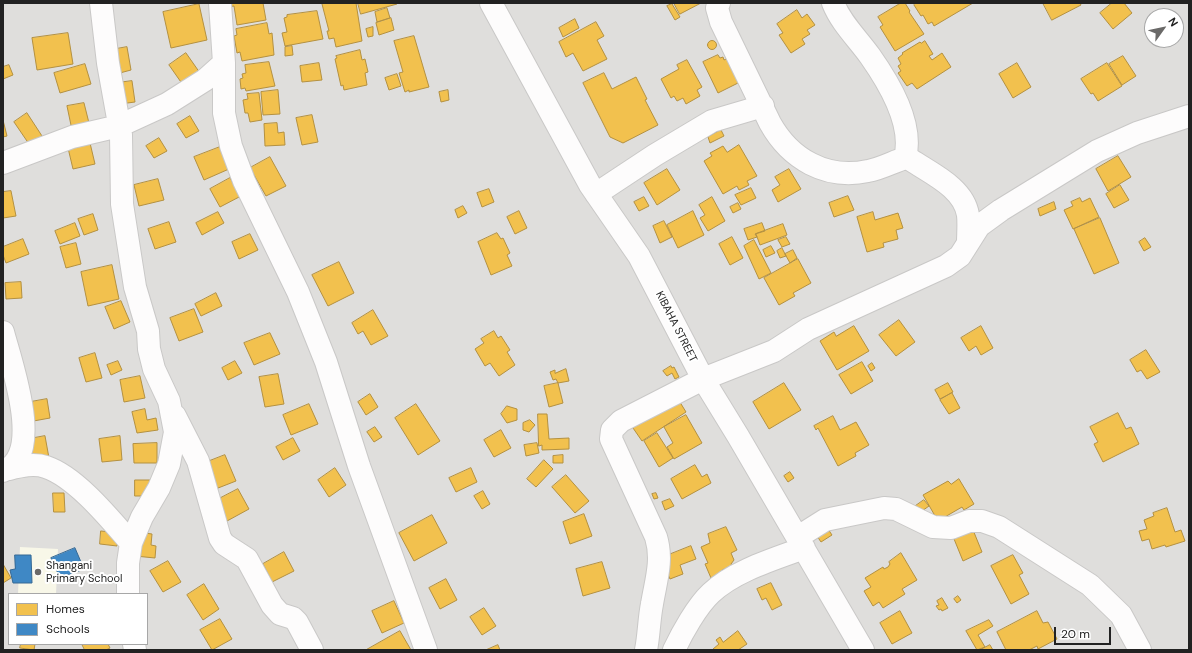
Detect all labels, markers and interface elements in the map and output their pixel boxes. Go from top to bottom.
north arrow [1144,8,1184,48]
text: N [1165,15,1181,29]
street label: KIBAHA STREET [652,289,700,365]
place label: Shangani Primary School [46,559,122,585]
marker: Shangani Primary School [33,567,43,577]
legend [8,593,148,645]
text: Homes [46,601,85,617]
scale bar [1056,619,1113,645]
text: Schools [46,621,90,637]
text: 20 m [1061,626,1090,642]

